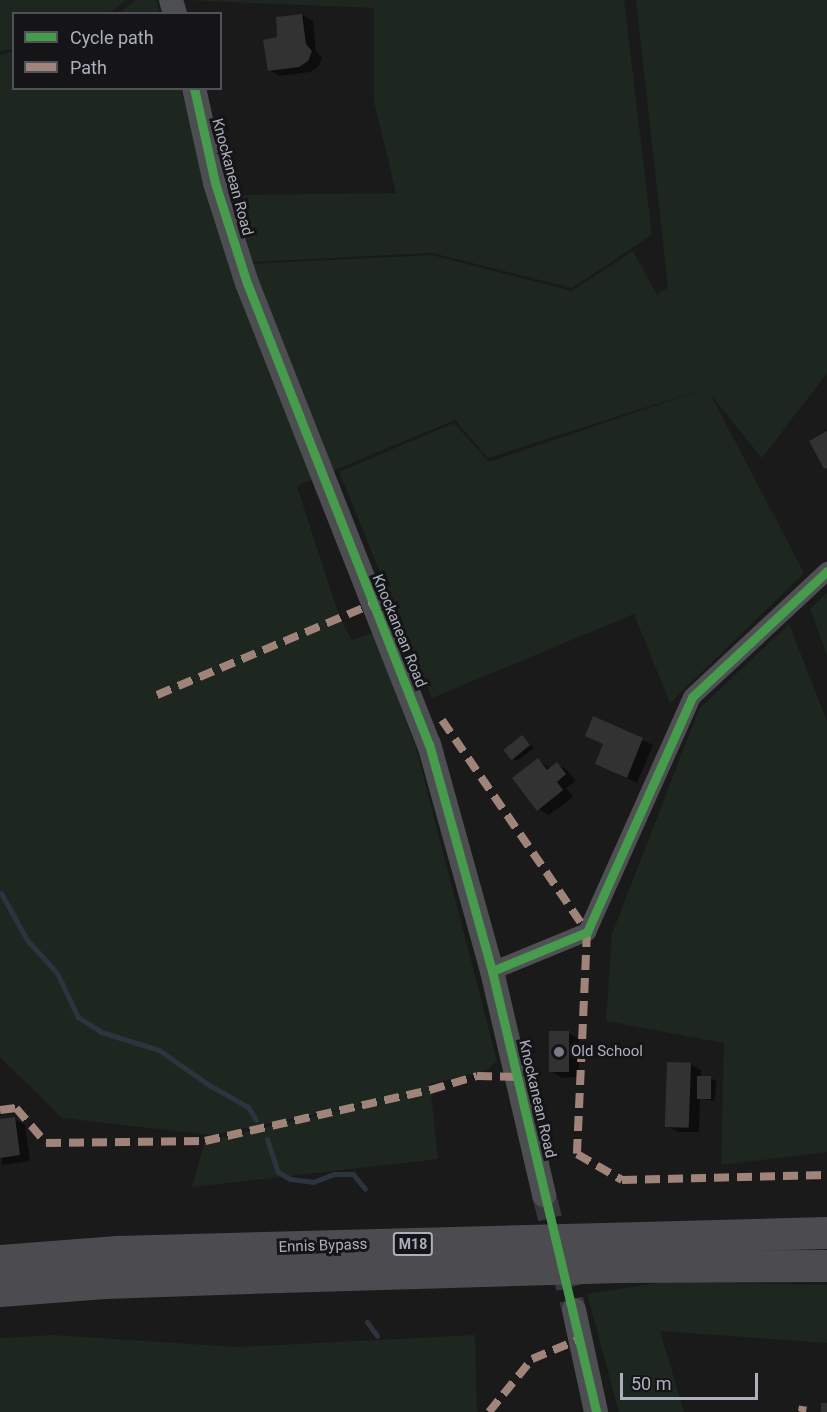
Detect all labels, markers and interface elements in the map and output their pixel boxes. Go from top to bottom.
legend [12,12,222,90]
text: Cycle path [70,27,154,48]
text: Path [70,57,107,78]
street label: Knockanean Road [208,116,256,238]
street label: Knockanean Road [368,572,430,690]
street label: Knockanean Road [515,1038,559,1160]
place label: Old School [571,1043,643,1061]
marker: Old School [552,1045,566,1059]
road number: M18 [392,1233,434,1255]
street label: Ennis Bypass [278,1235,368,1257]
scale bar [623,1361,761,1399]
text: 50 m [631,1373,671,1394]

